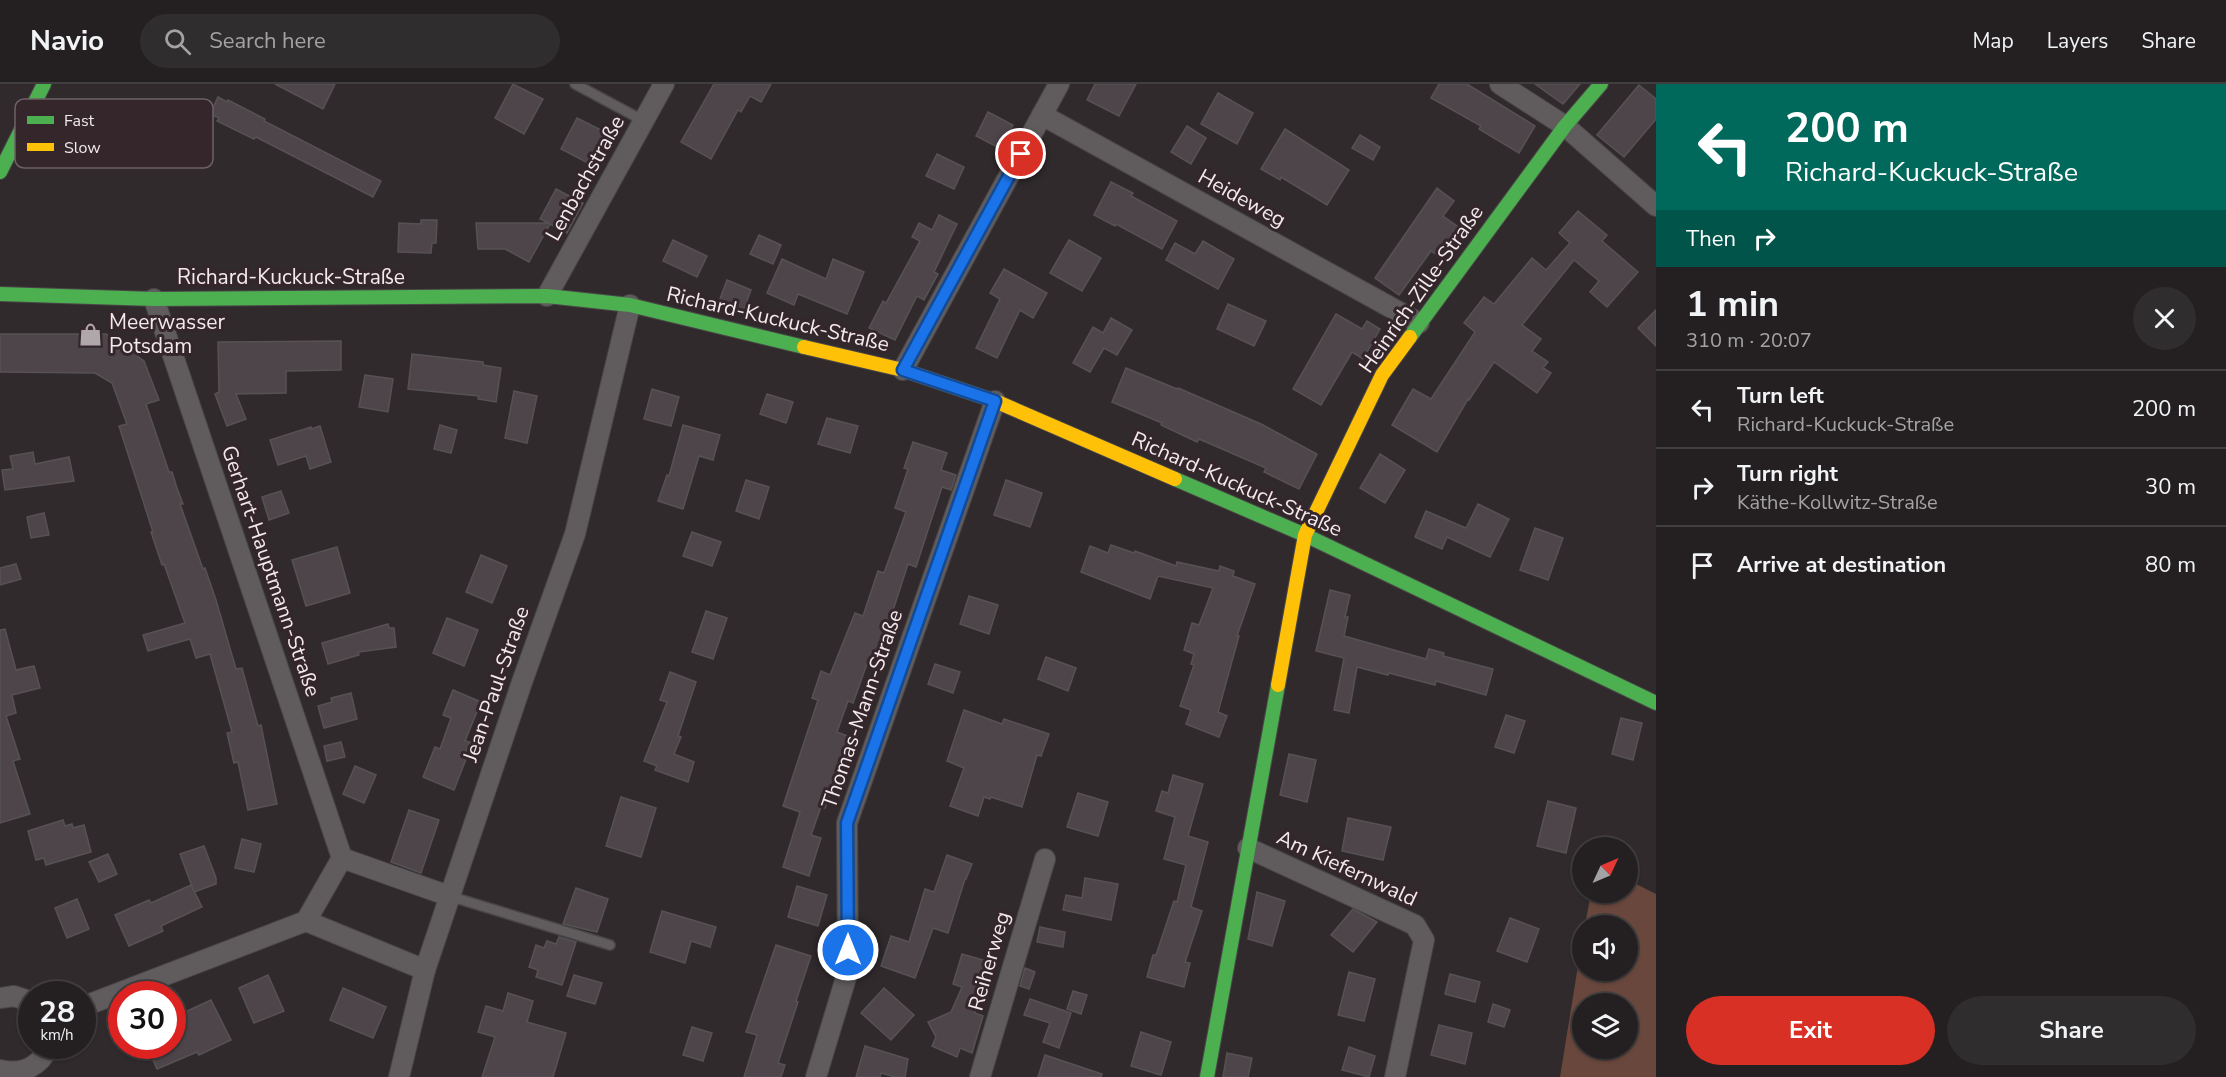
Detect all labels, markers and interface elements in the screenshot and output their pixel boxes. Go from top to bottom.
search box [140,14,560,68]
text: Navio [30,22,104,60]
icon: search [161,25,194,58]
text: Search here [209,26,326,56]
text: Map [1972,27,2014,55]
text: Layers [2047,27,2108,55]
text: Share [2141,27,2196,55]
legend [15,99,213,168]
text: 200 m [1785,100,1909,157]
icon: left [1686,108,1764,186]
text: Fast [64,110,95,132]
street label: Lenbachstraße [539,110,631,246]
pin [995,128,1046,179]
text: Slow [64,137,101,159]
icon: arrive [1004,137,1037,170]
text: Richard-Kuckuck-Straße [1785,154,2078,191]
street label: Heideweg [1193,162,1291,234]
street label: Heinrich-Zille-Straße [1352,199,1490,379]
icon: right [1748,222,1781,255]
text: Then [1686,224,1736,254]
street label: Richard-Kuckuck-Straße [177,263,405,291]
street label: Richard-Kuckuck-Straße [664,280,892,358]
text: 1 min [1686,280,1779,329]
button: close [2133,287,2196,350]
place label: Meerwasser Potsdam [109,308,225,360]
shop icon: Meerwasser Potsdam [78,321,104,347]
text: 310 m · 20:07 [1686,327,1812,354]
text: Turn left [1737,381,1824,411]
icon: left [1686,393,1719,426]
text: 200 m [2132,394,2196,424]
text: Richard-Kuckuck-Straße [1737,411,1954,438]
street label: Richard-Kuckuck-Straße [1127,425,1347,543]
street label: Gerhart-Hauptmann-Straße [215,442,327,700]
text: Turn right [1737,459,1838,489]
icon: right [1686,471,1719,504]
text: 30 m [2145,472,2196,502]
text: Käthe-Kollwitz-Straße [1737,489,1938,516]
icon: arrive [1686,549,1719,582]
text: Arrive at destination [1737,550,1946,580]
text: 80 m [2145,550,2196,580]
street label: Jean-Paul-Straße [456,602,536,767]
street label: Thomas-Mann-Straße [815,606,909,812]
street label: Am Kiefernwald [1272,823,1422,913]
north arrow [1572,837,1638,903]
map controls [1572,837,1638,1059]
street label: Reiherweg [961,908,1017,1014]
button: sound [1572,915,1638,981]
position arrow [816,918,880,982]
speed limit sign: 30 [108,981,186,1059]
text: 28 [39,992,75,1033]
button: layers [1572,993,1638,1059]
button: Exit [1686,996,1935,1065]
button: Share [1947,996,2196,1065]
text: km/h [40,1025,74,1045]

